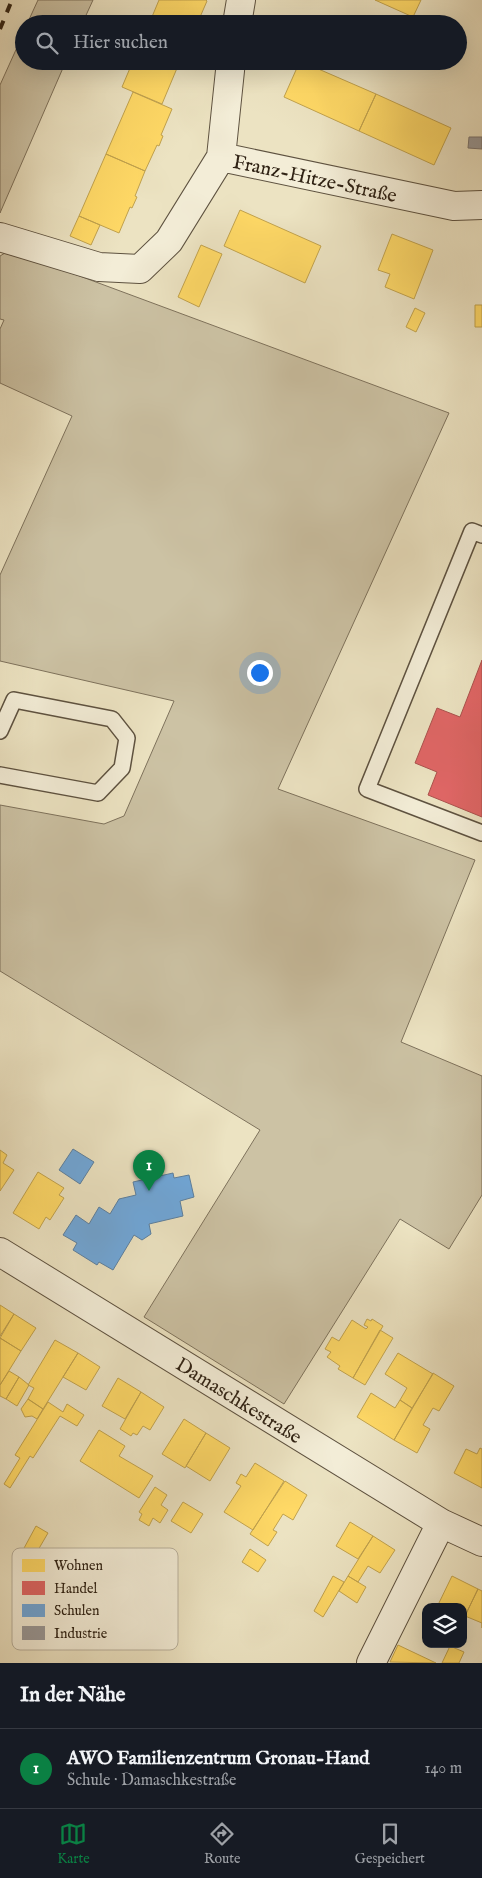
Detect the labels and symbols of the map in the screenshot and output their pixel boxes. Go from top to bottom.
street label: Franz-Hitze-Straße [230,150,399,209]
your location [247,660,273,686]
pin: 1 [133,1150,165,1191]
street label: Damaschkestraße [170,1352,306,1450]
legend [12,1548,178,1650]
text: Wohnen [54,1557,103,1575]
text: Handel [54,1580,97,1598]
text: Schulen [54,1602,100,1620]
text: Industrie [54,1625,108,1643]

